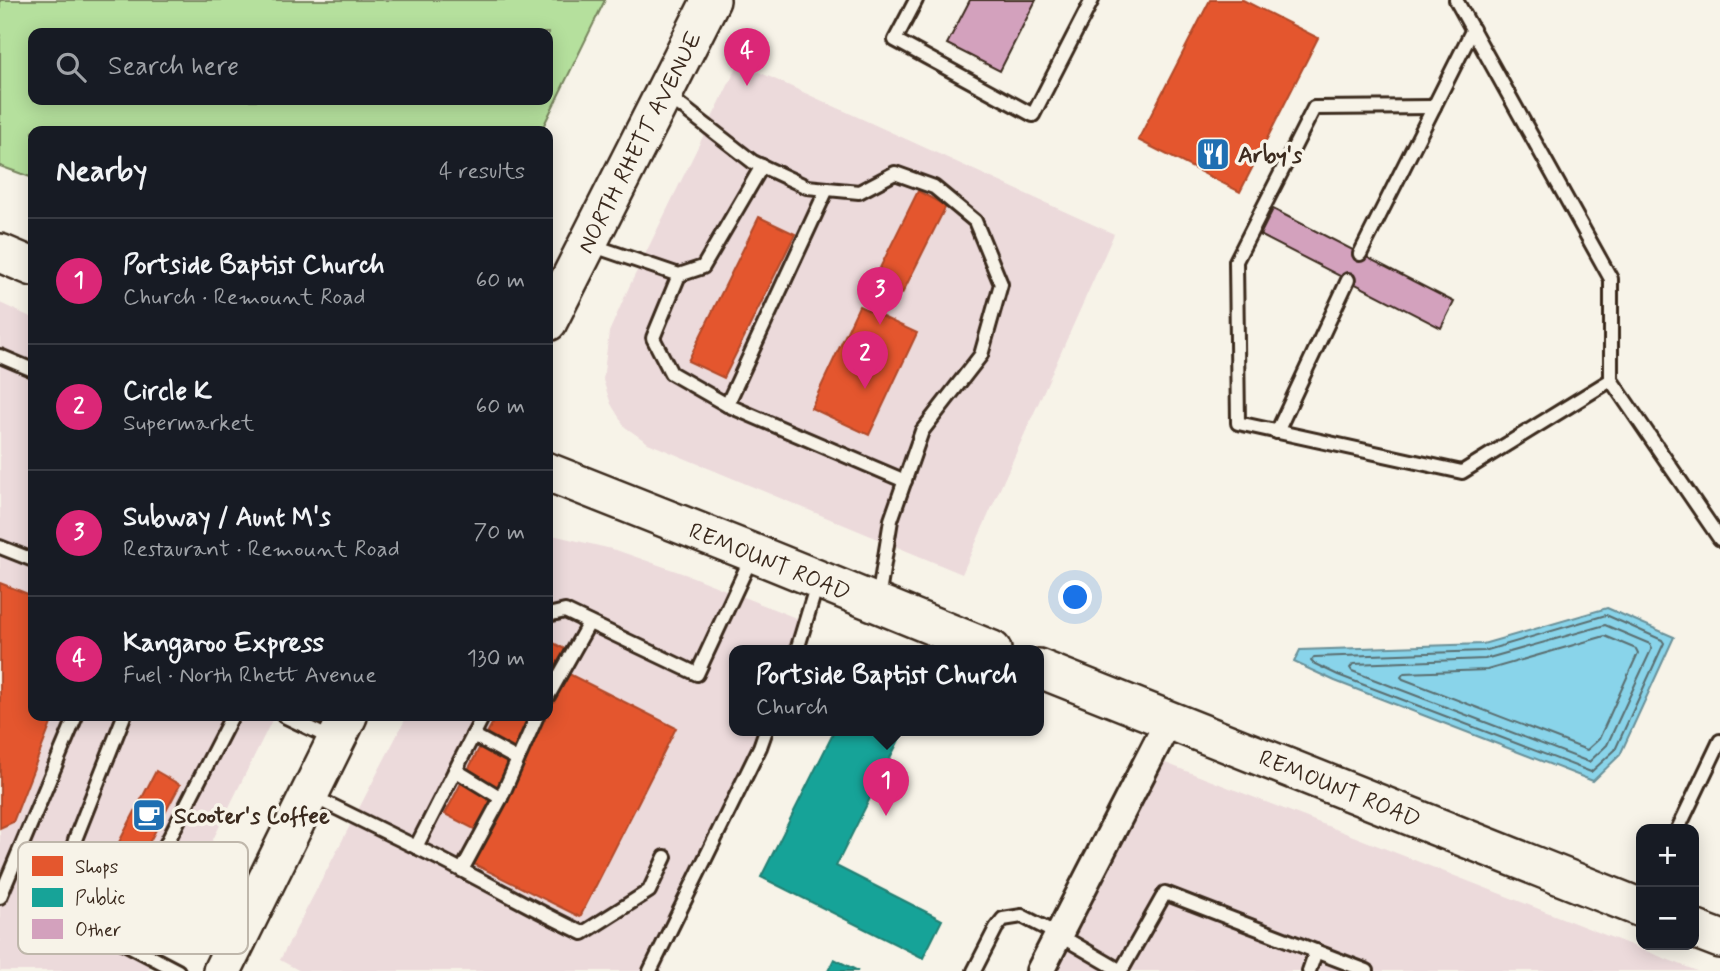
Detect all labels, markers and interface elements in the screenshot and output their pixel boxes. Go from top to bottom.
street label: NORTH RHETT AVENUE [572,27,710,259]
search box [28,28,553,105]
pin: 4 [724,28,770,86]
icon: search [52,48,90,86]
text: Search here [108,50,239,84]
restaurant icon: Arby's [1194,135,1232,173]
place label: Arby's [1238,141,1303,171]
text: Nearby [56,152,147,191]
text: 4 results [439,157,525,187]
text: Portside Baptist Church [123,249,385,283]
text: 1 [74,266,84,296]
text: 60 m [476,266,525,296]
pin: 3 [857,267,903,325]
text: Church · Remount Road [123,283,366,313]
pin: 2 [842,331,888,389]
text: Circle K [123,375,212,409]
text: 2 [73,392,85,422]
text: 60 m [476,392,525,422]
text: Supermarket [123,409,254,439]
text: Subway / Aunt M's [123,501,331,535]
street label: REMOUNT ROAD [684,517,854,609]
text: 3 [74,518,84,548]
text: 70 m [473,518,525,548]
text: Restaurant · Remount Road [123,535,400,565]
your location [1058,580,1092,614]
text: Kangaroo Express [123,627,324,661]
text: 4 [72,644,86,674]
text: 130 m [467,644,525,674]
popup [729,645,1044,736]
text: Portside Baptist Church [756,659,1017,693]
text: Fuel · North Rhett Avenue [123,661,377,691]
text: Church [756,693,828,723]
street label: REMOUNT ROAD [1254,744,1424,836]
pin: 1 [863,758,909,816]
cafe icon: Scooter's Coffee [130,796,168,834]
place label: Scooter's Coffee [174,802,330,832]
map controls [1636,824,1699,950]
button: + [1636,824,1699,887]
legend [18,842,248,954]
text: Shops [75,855,118,880]
text: Public [75,886,126,911]
button: − [1636,887,1699,950]
text: Other [75,918,121,943]

